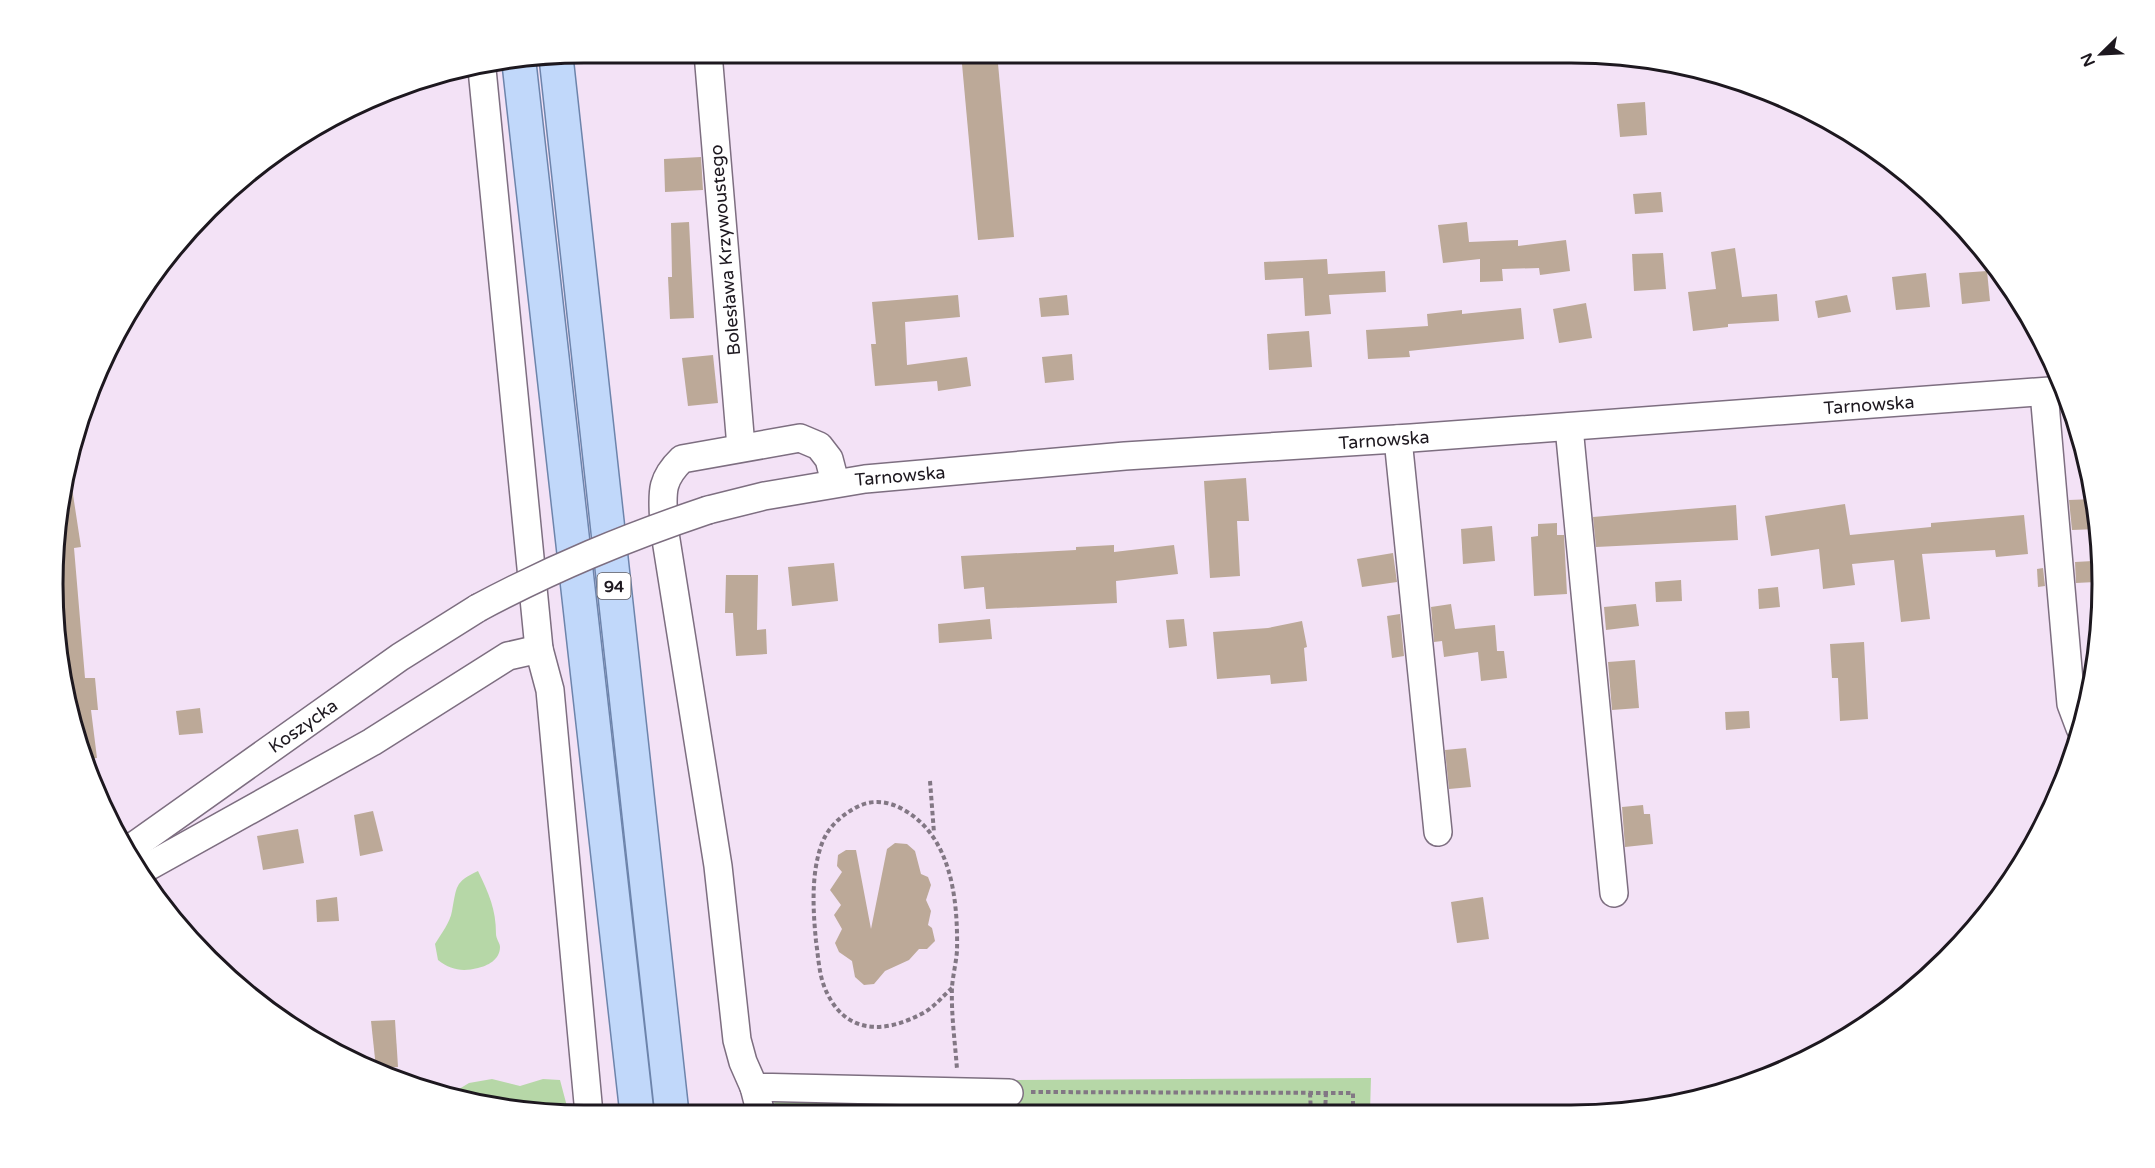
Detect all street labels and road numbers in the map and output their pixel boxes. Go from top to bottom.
street label: Bolesława Krzywoustego [705,144,745,356]
street label: Tarnowska [1823,391,1915,419]
street label: Tarnowska [1338,426,1430,454]
street label: Tarnowska [854,461,946,491]
road number: 94 [598,573,630,599]
street label: Koszycka [264,694,342,758]

